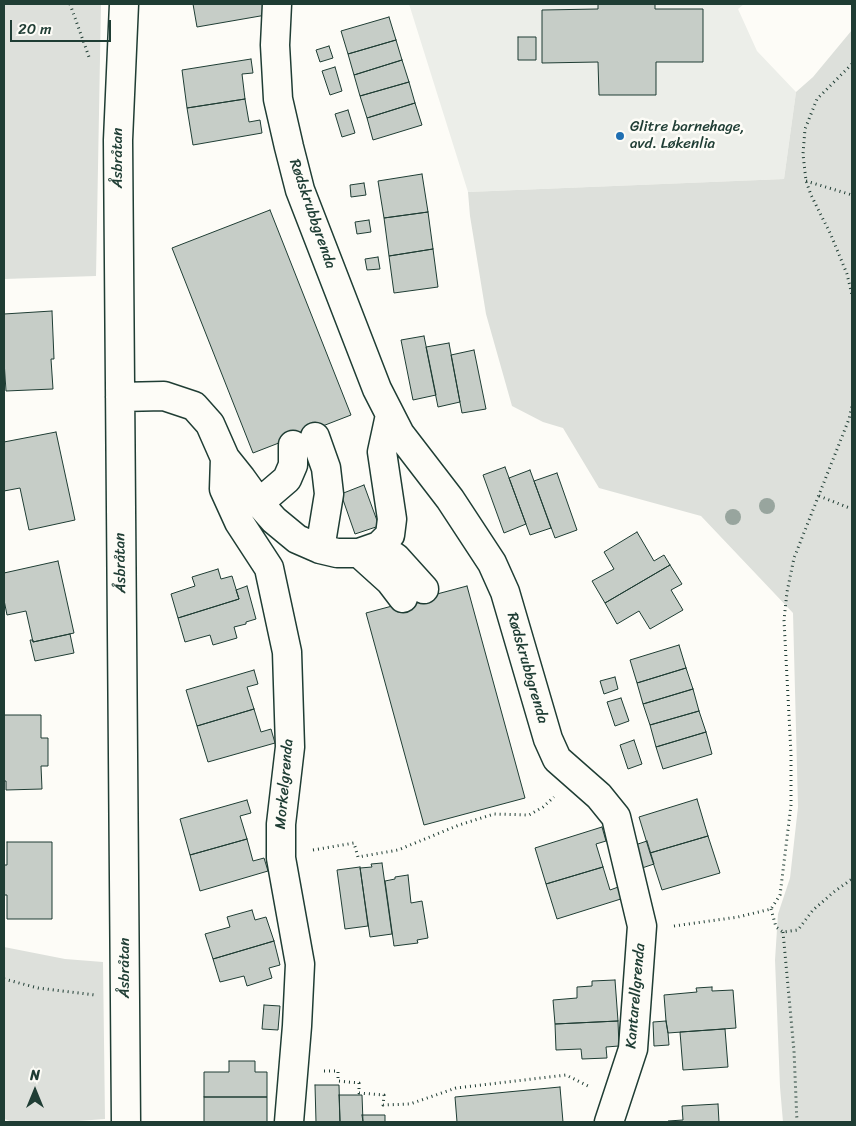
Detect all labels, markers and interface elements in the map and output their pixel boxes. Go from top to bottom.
scale bar [12,10,114,42]
text: 20 m [18,16,52,42]
place label: Glitre barnehage, avd. Løkenlia [630,118,745,153]
street label: Åsbråtan [109,128,127,188]
marker: Glitre barnehage, avd. Løkenlia [614,130,626,142]
street label: Rødskrubbgrenda [285,157,339,271]
street label: Åsbråtan [111,533,131,593]
street label: Rødskrubbgrenda [503,610,551,726]
street label: Morkelgrenda [272,738,298,830]
street label: Åsbråtan [116,938,134,998]
street label: Kantarellgrenda [622,943,650,1049]
text: N [30,1063,40,1088]
north arrow [10,1066,60,1116]

